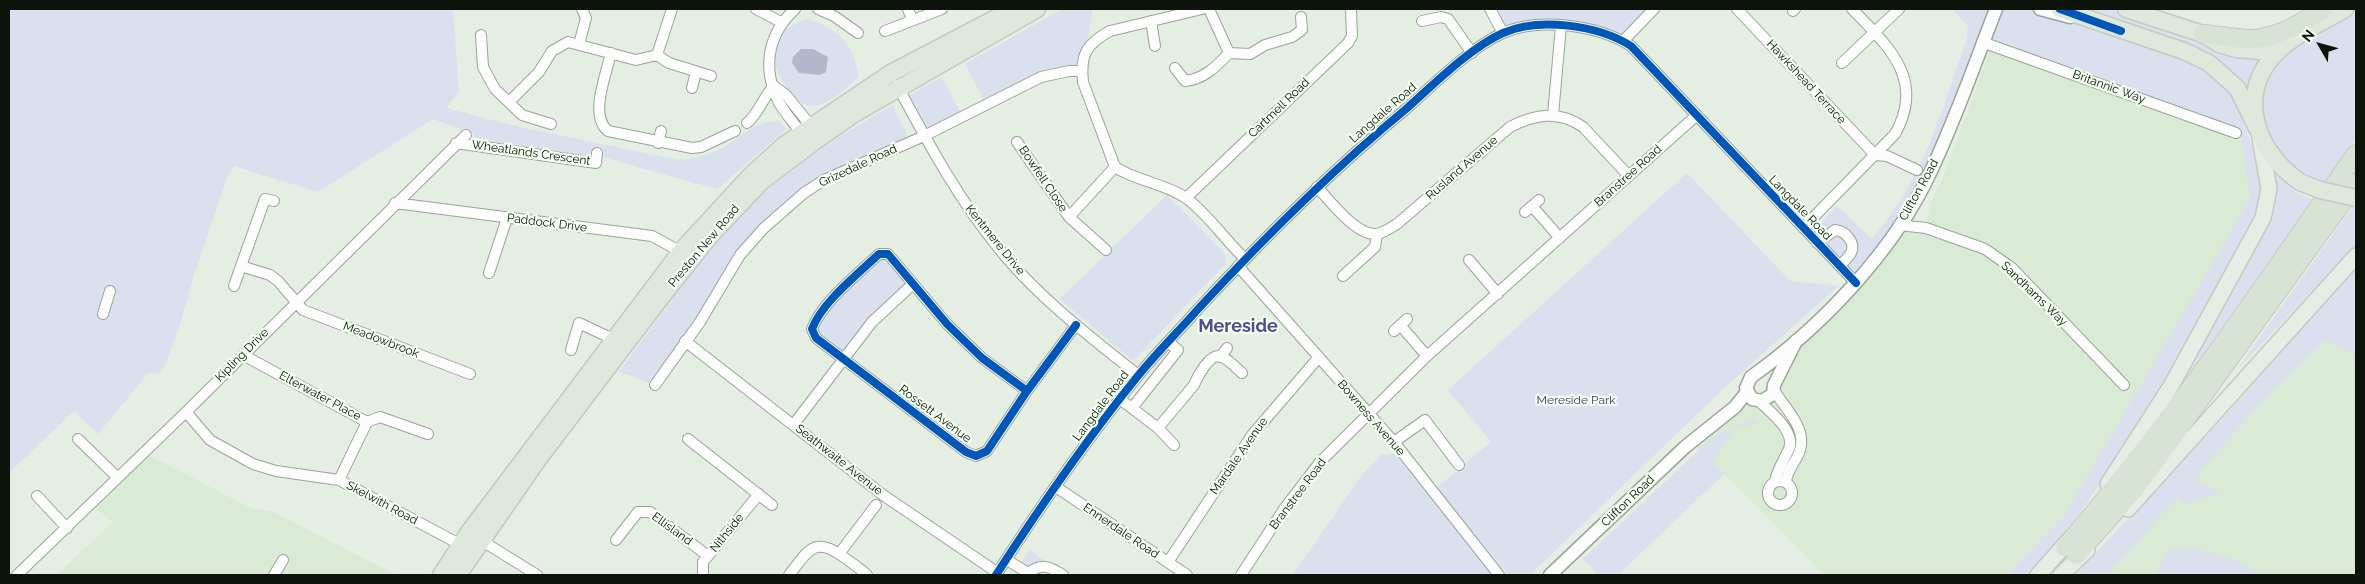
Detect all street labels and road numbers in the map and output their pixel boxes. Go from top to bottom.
street label: Hawkshead Terrace [1763,37,1849,127]
street label: Britannic Way [2071,67,2147,107]
street label: Cartmell Road [1245,75,1313,141]
street label: Langdale Road [1347,80,1419,146]
street label: Rusland Avenue [1423,133,1501,203]
street label: Wheatlands Crescent [471,138,591,168]
street label: Grizedale Road [817,142,899,190]
street label: Branstree Road [1591,142,1665,210]
street label: Bowfell Close [1016,143,1070,215]
street label: Clifton Road [1896,157,1942,223]
street label: Langdale Road [1766,173,1834,243]
street label: Preston New Road [665,202,743,290]
street label: Kentmere Drive [962,202,1028,278]
street label: Paddock Drive [506,211,588,235]
street label: Sandhams Way [1998,259,2070,329]
street label: Meadowbrook [341,319,421,361]
street label: Kipling Drive [212,325,272,385]
street label: Elterwater Place [276,368,364,424]
street label: Langdale Road [1070,368,1132,444]
street label: Bowness Avenue [1334,377,1408,459]
street label: Rossett Avenue [896,382,974,446]
street label: Mardale Avenue [1207,415,1271,497]
street label: Seathwaite Avenue [793,422,885,498]
street label: Branstree Road [1267,456,1329,532]
street label: Clifton Road [1599,472,1657,530]
street label: Skelwith Road [344,478,420,528]
street label: Ennerdale Road [1080,500,1162,562]
street label: Ellisland [649,510,695,548]
street label: Nithside [707,511,747,555]

